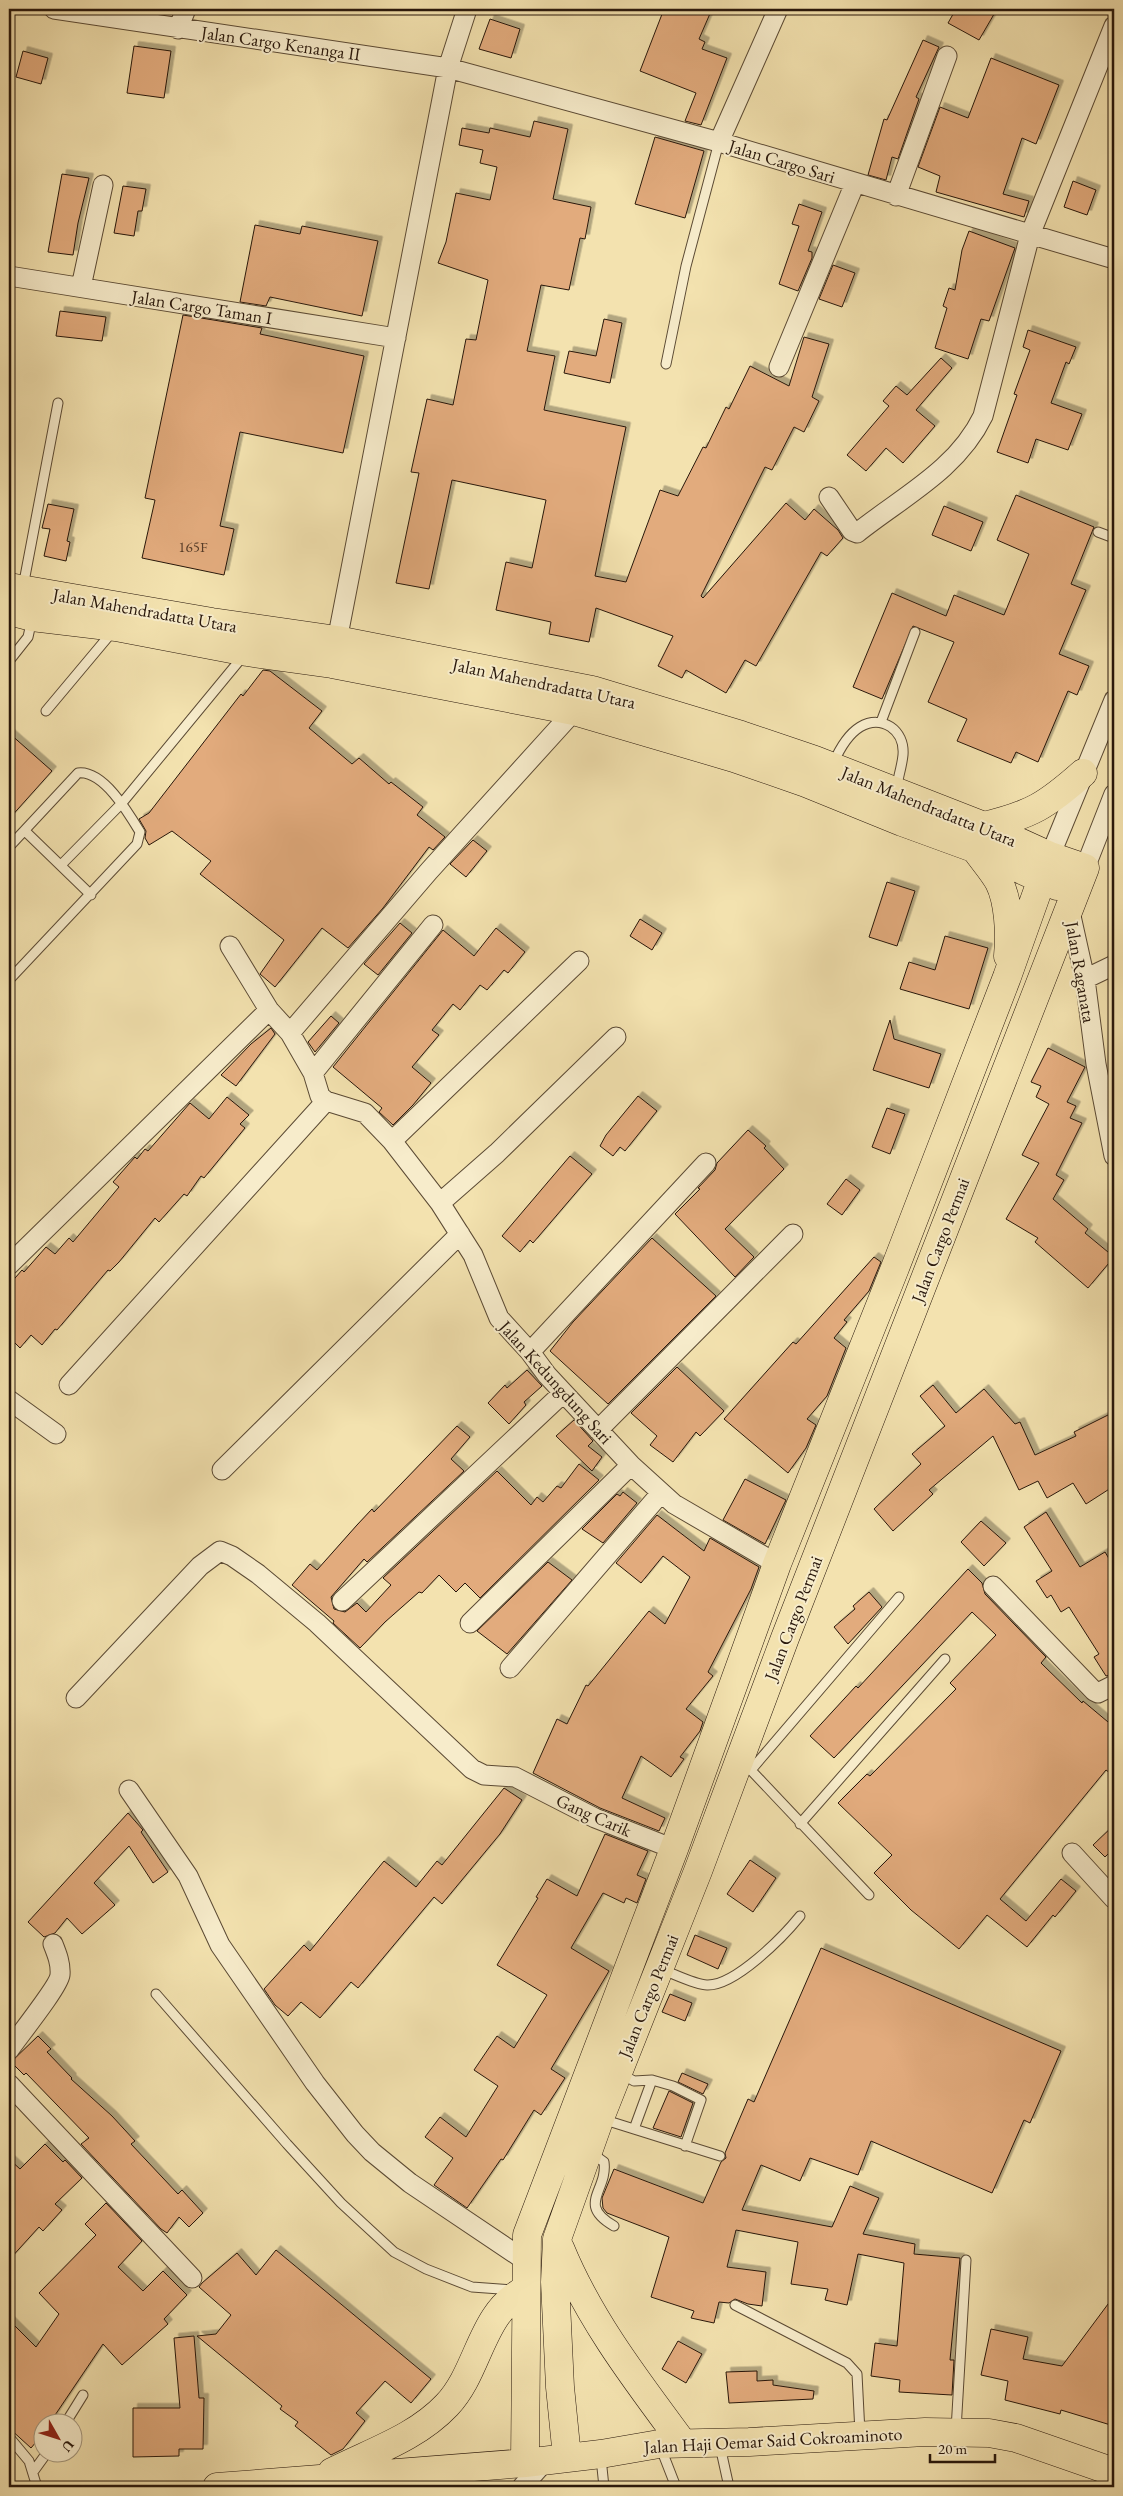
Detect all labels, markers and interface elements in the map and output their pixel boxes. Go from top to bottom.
street label: Jalan Cargo Kenanga II [198,20,362,66]
street label: Jalan Cargo Sari [724,133,839,188]
street label: Jalan Cargo Taman I [128,284,274,329]
house number: 165F [178,537,208,556]
street label: Jalan Mahendradatta Utara [49,582,240,638]
street label: Jalan Mahendradatta Utara [448,652,639,714]
street label: Jalan Mahendradatta Utara [836,760,1021,852]
street label: Jalan Raganata [1060,918,1101,1025]
street label: Jalan Cargo Permai [905,1174,975,1308]
street label: Jalan Kedungdung Sari [493,1314,618,1449]
street label: Jalan Cargo Permai [758,1552,828,1686]
street label: Gang Carik [553,1788,636,1842]
street label: Jalan Cargo Permai [612,1930,684,2063]
north arrow [32,2414,82,2464]
street label: Jalan Haji Oemar Said Cokroaminoto [641,2422,903,2458]
scale bar [930,2431,996,2463]
text: U [57,2436,78,2456]
text: 20 m [938,2439,967,2458]

